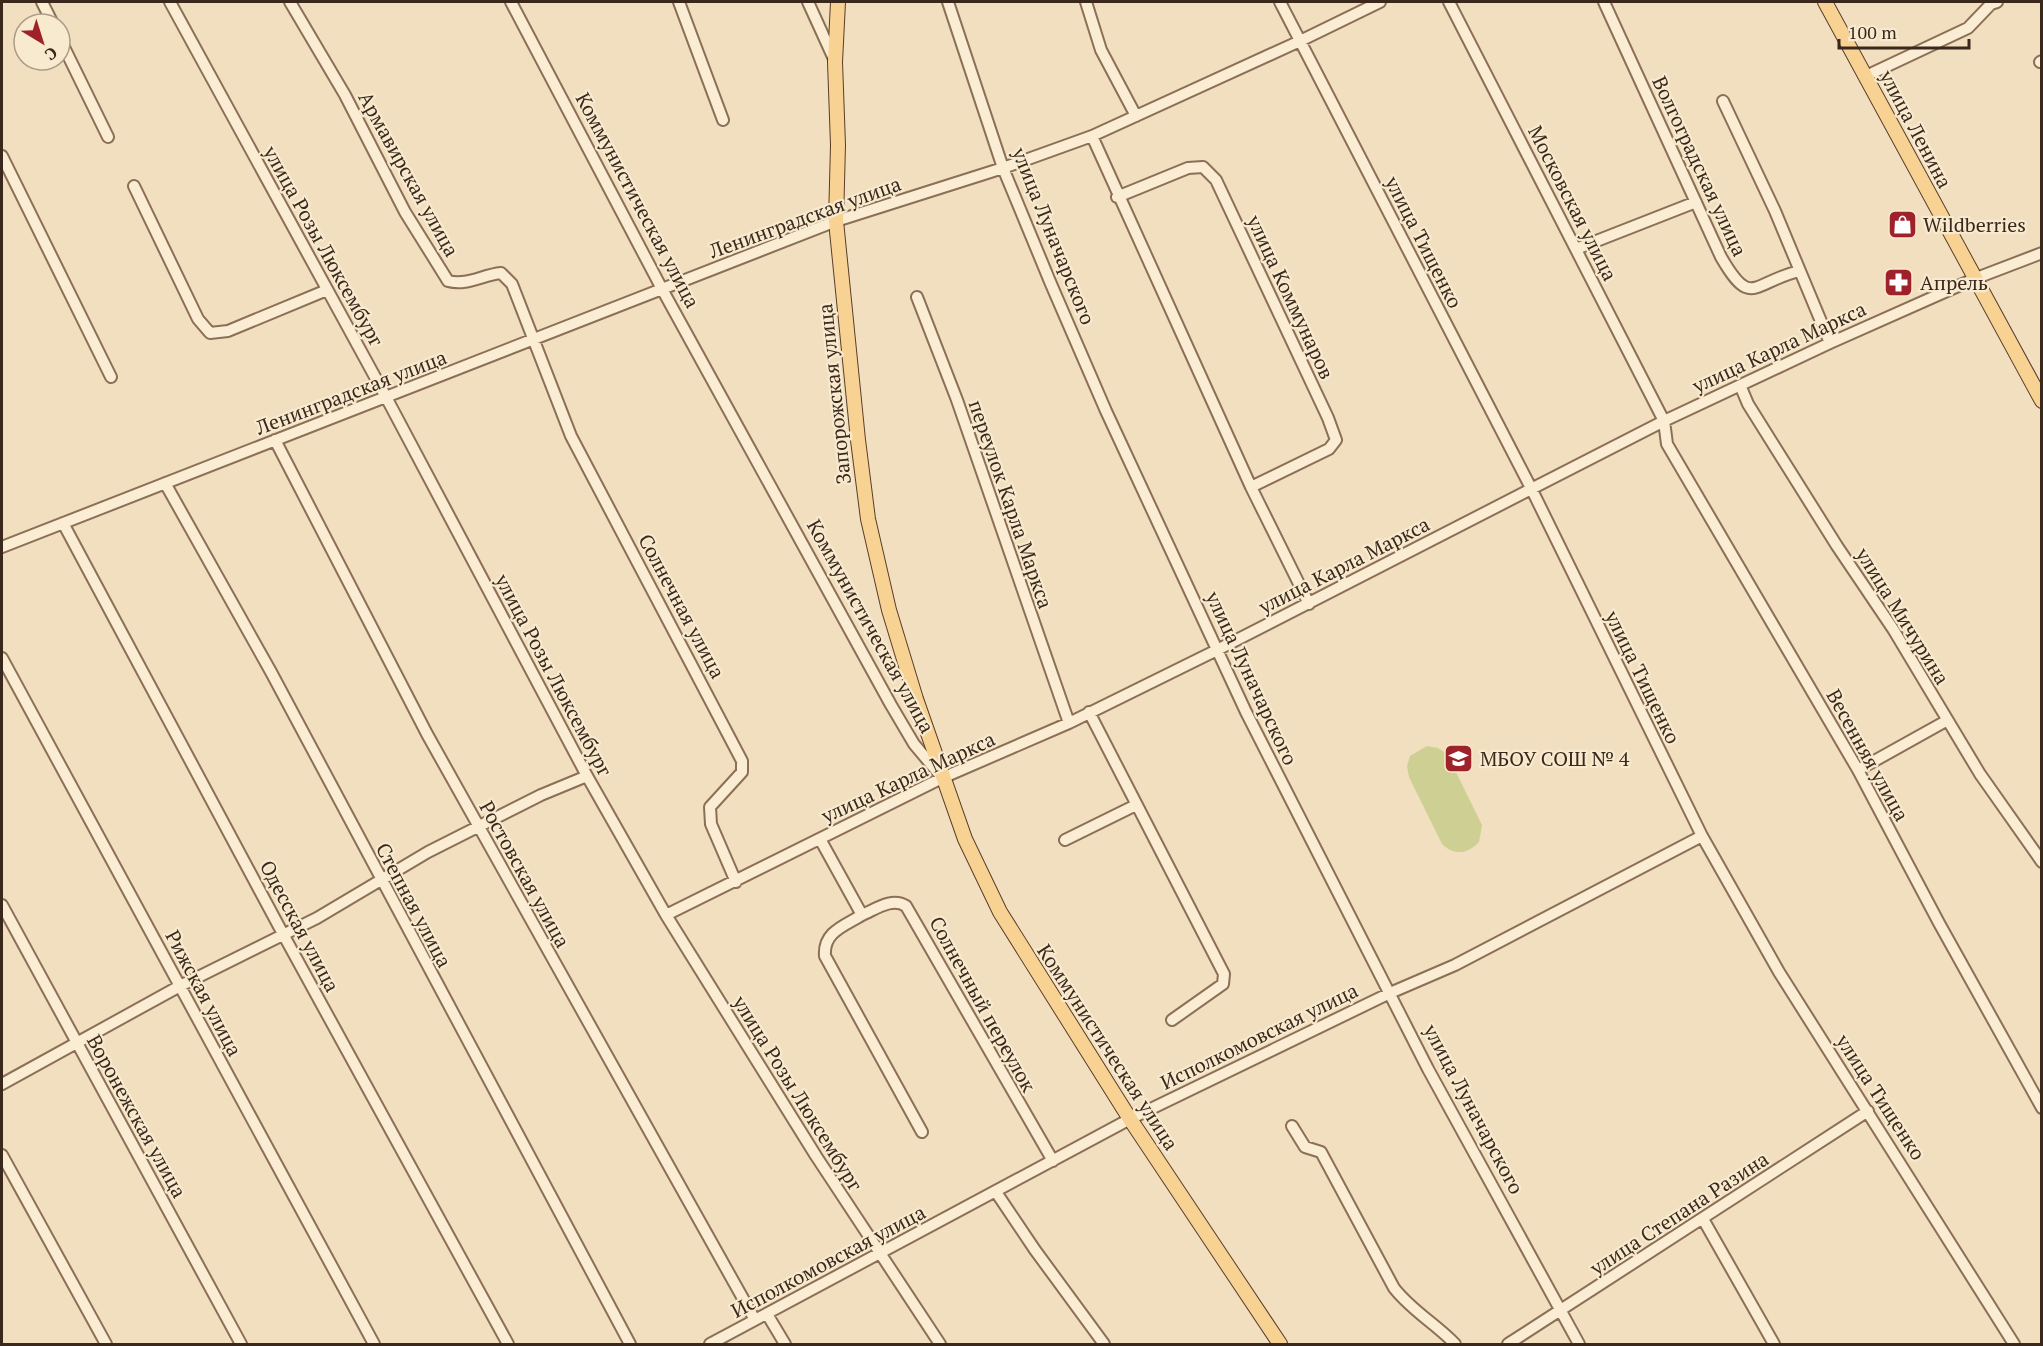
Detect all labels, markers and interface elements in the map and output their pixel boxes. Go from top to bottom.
north arrow [12,12,72,72]
scale bar [1839,12,1970,50]
text: 100 m [1848,20,1897,44]
text: С [40,42,62,66]
street label: улица Ленина [1873,64,1958,193]
street label: Волгоградская улица [1646,72,1754,260]
street label: Армавирская улица [352,87,466,261]
street label: Коммунистическая улица [570,88,706,312]
street label: Московская улица [1522,121,1624,285]
street label: улица Розы Люксембург [257,140,391,351]
street label: улица Луначарского [1006,143,1102,329]
street label: Ленинградская улица [704,170,905,265]
street label: улица Тищенко [1379,170,1469,313]
shop icon: Wildberries [1886,208,1918,240]
street label: улица Коммунаров [1241,210,1341,383]
place label: Wildberries [1923,211,2026,238]
pharmacy icon: Апрель [1883,266,1915,298]
place label: Апрель [1920,269,1988,296]
street label: улица Карла Маркса [1687,295,1870,399]
street label: Запорожская улица [811,302,857,486]
street label: Ленинградская улица [251,343,450,441]
street label: переулок Карла Маркса [963,396,1059,612]
street label: улица Карла Маркса [1253,510,1434,620]
street label: Коммунистическая улица [801,514,941,738]
street label: Солнечная улица [633,529,731,683]
street label: улица Мичурина [1849,542,1956,690]
street label: улица Розы Люксембург [489,568,619,781]
street label: улица Луначарского [1199,586,1304,769]
street label: улица Тищенко [1599,605,1687,748]
street label: Весенняя улица [1821,684,1915,826]
street label: улица Карла Маркса [816,725,999,829]
school or university icon: МБОУ СОШ № 4 [1443,742,1475,774]
place label: МБОУ СОШ № 4 [1480,745,1630,772]
street label: Ростовская улица [474,796,576,952]
street label: Степная улица [370,838,458,972]
street label: Одесская улица [254,856,346,996]
street label: Солнечный переулок [923,911,1043,1097]
street label: Рижская улица [159,925,249,1061]
street label: Коммунистическая улица [1031,939,1185,1155]
street label: Исполкомовская улица [1156,976,1362,1096]
street label: улица Розы Люксембург [726,989,869,1196]
street label: улица Луначарского [1417,1018,1530,1199]
street label: улица Тищенко [1830,1028,1932,1165]
street label: Воронежская улица [81,1030,193,1202]
street label: улица Степана Разина [1584,1145,1773,1281]
street label: Исполкомовская улица [726,1198,930,1324]

